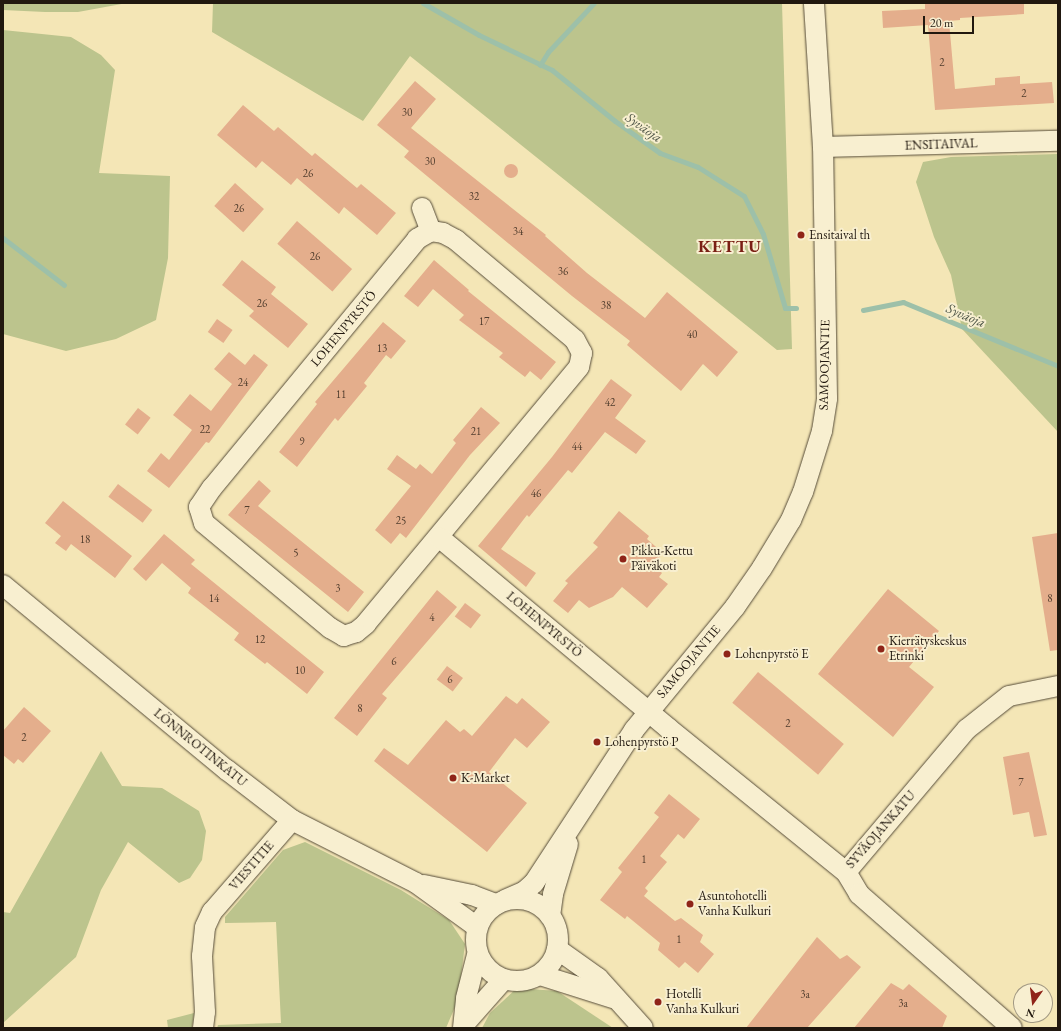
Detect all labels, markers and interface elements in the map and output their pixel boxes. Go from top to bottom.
scale bar [925,8,976,34]
text: 20 m [930,15,953,31]
house number: 2 [939,55,945,69]
house number: 2 [1021,86,1027,100]
house number: 30 [402,105,412,119]
water label: Syväoja [623,108,665,146]
street label: ENSITAIVAL [904,136,978,154]
house number: 30 [425,154,435,168]
house number: 26 [303,166,313,180]
house number: 32 [469,189,479,203]
house number: 26 [234,201,244,215]
house number: 34 [513,224,523,238]
place label: Ensitaival th [809,227,870,243]
marker: Ensitaival th [796,230,806,240]
district label: KETTU [698,237,762,257]
house number: 26 [310,249,320,263]
house number: 36 [558,264,568,278]
street label: LOHENPYRSTÖ [308,288,380,370]
house number: 26 [257,296,267,310]
house number: 38 [601,298,611,312]
water label: Syväoja [944,299,988,331]
house number: 17 [479,314,489,328]
street label: SAMOOJANTIE [816,319,834,411]
house number: 40 [687,327,697,341]
house number: 13 [377,341,387,355]
house number: 24 [238,375,248,389]
house number: 11 [336,387,346,401]
house number: 42 [605,395,615,409]
house number: 22 [200,422,210,436]
house number: 21 [471,424,481,438]
house number: 9 [299,434,305,448]
house number: 44 [572,439,582,453]
house number: 46 [531,486,541,500]
house number: 7 [244,503,250,517]
house number: 25 [396,513,406,527]
house number: 18 [80,532,90,546]
place label: Pikku-Kettu Päiväkoti [631,544,693,575]
house number: 5 [293,545,299,559]
marker: Pikku-Kettu Päiväkoti [618,554,628,564]
house number: 3 [335,581,341,595]
street label: LOHENPYRSTÖ [503,589,585,661]
house number: 14 [209,591,219,605]
house number: 8 [1047,591,1053,605]
house number: 4 [429,610,435,624]
street label: SAMOOJANTIE [654,622,724,702]
house number: 12 [255,632,265,646]
place label: Kierrätyskeskus Etrinki [889,634,966,665]
marker: Kierrätyskeskus Etrinki [876,644,886,654]
place label: Lohenpyrstö E [735,646,809,662]
marker: Lohenpyrstö E [722,649,732,659]
house number: 6 [391,654,397,668]
house number: 10 [295,663,305,677]
house number: 6 [447,672,453,686]
house number: 8 [357,701,363,715]
street label: LÖNNROTINKATU [150,706,250,790]
house number: 2 [785,716,791,730]
house number: 2 [21,730,27,744]
place label: Lohenpyrstö P [605,734,678,750]
marker: Lohenpyrstö P [592,737,602,747]
place label: K-Market [461,770,510,786]
marker: K-Market [448,773,458,783]
house number: 7 [1018,775,1024,789]
street label: SYVÄOJANKATU [843,788,919,872]
street label: VIESTITIE [226,838,278,894]
house number: 1 [641,852,647,866]
place label: Asuntohotelli Vanha Kulkuri [698,889,771,920]
marker: Asuntohotelli Vanha Kulkuri [685,899,695,909]
house number: 1 [676,932,682,946]
north arrow [1013,983,1053,1023]
place label: Hotelli Vanha Kulkuri [666,987,739,1018]
house number: 3a [800,987,810,1001]
house number: 3a [898,996,908,1010]
marker: Hotelli Vanha Kulkuri [653,997,663,1007]
text: N [1024,1006,1036,1022]

